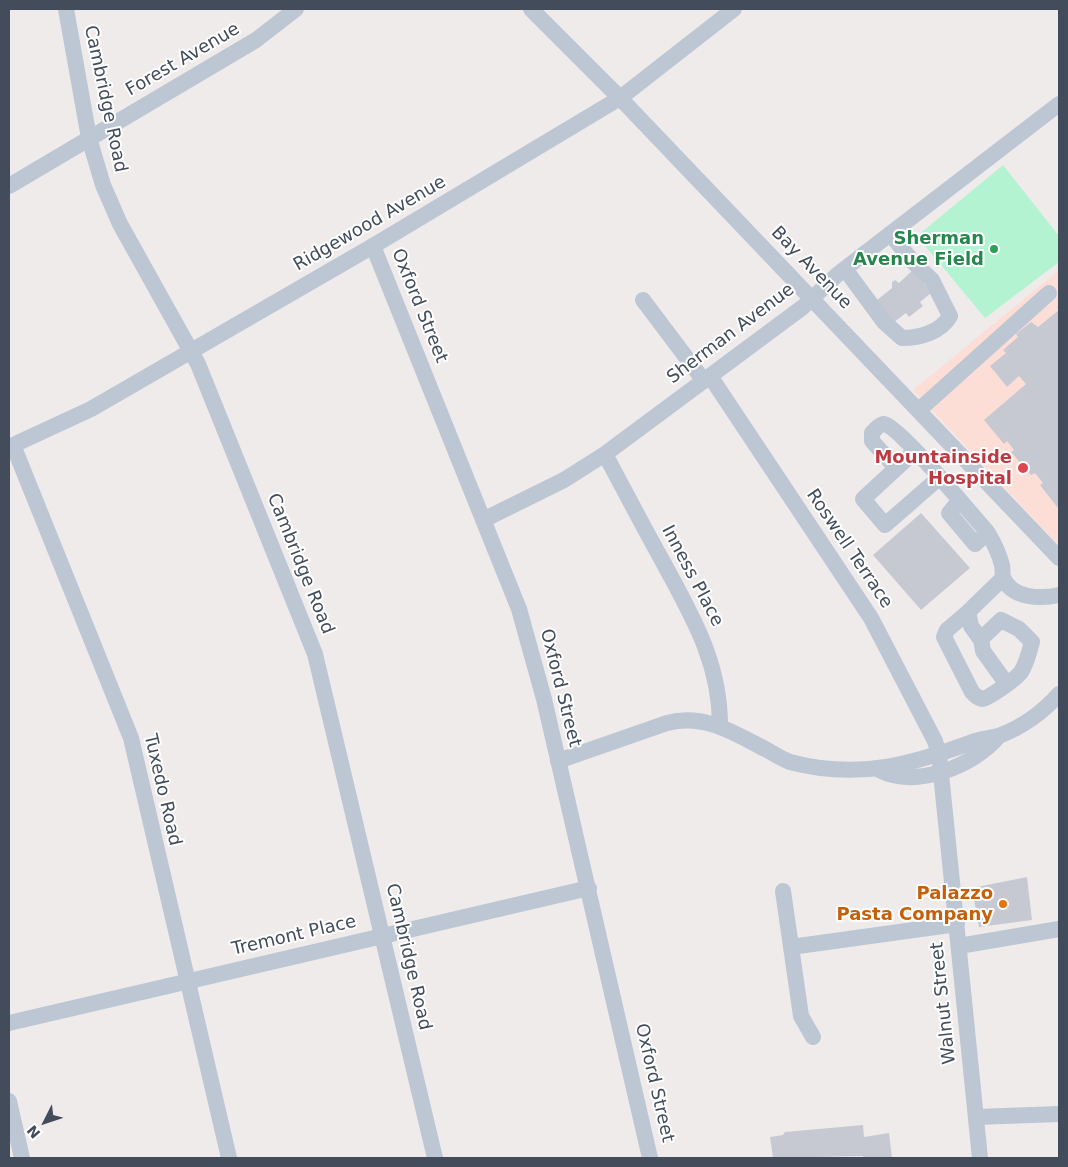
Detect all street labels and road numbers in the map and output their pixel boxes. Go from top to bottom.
street label: Forest Avenue [122,19,244,101]
street label: Cambridge Road [79,24,131,174]
street label: Ridgewood Avenue [290,172,450,276]
street label: Bay Avenue [766,222,856,314]
street label: Oxford Street [386,246,452,366]
street label: Sherman Avenue [663,279,799,389]
street label: Roswell Terrace [801,485,897,613]
street label: Cambridge Road [262,491,338,637]
street label: Inness Place [656,522,728,630]
street label: Oxford Street [535,627,585,749]
street label: Tuxedo Road [139,732,185,848]
street label: Cambridge Road [381,882,435,1032]
street label: Tremont Place [230,911,358,961]
street label: Walnut Street [927,941,961,1065]
street label: Oxford Street [630,1022,678,1144]

